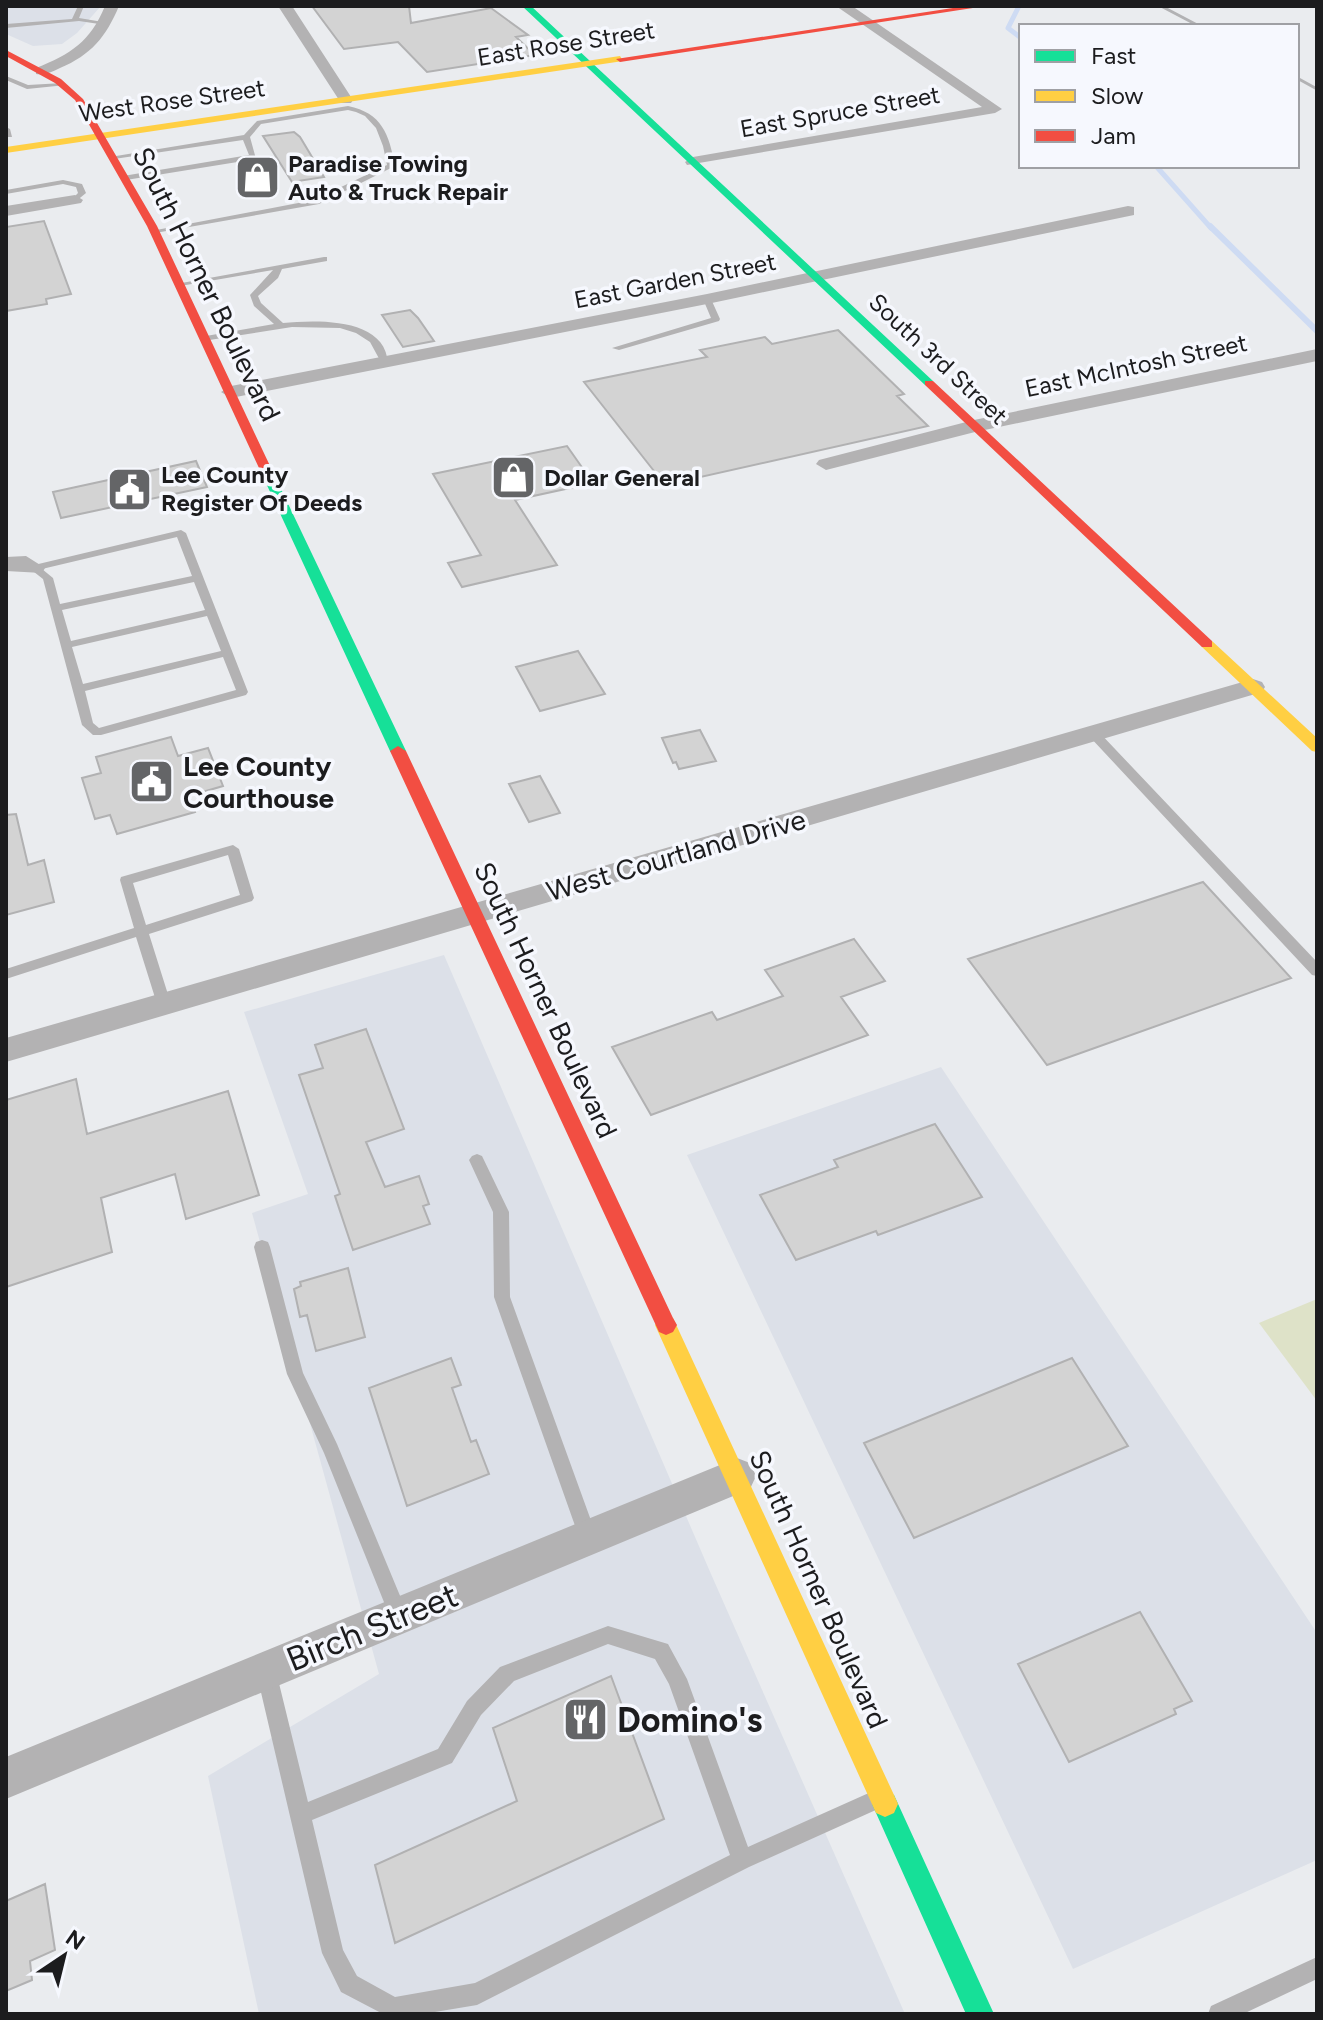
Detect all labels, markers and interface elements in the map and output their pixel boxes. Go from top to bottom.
street label: East Rose Street [475,15,657,72]
legend [1019,24,1299,168]
text: Fast [1091,41,1136,70]
street label: West Rose Street [77,73,267,128]
street label: East Spruce Street [738,80,942,143]
text: Slow [1091,81,1144,110]
text: Jam [1091,121,1136,150]
street label: South Horner Boulevard [126,141,288,427]
place label: Paradise Towing Auto & Truck Repair [288,149,508,206]
shop icon: Paradise Towing Auto & Truck Repair [233,154,281,202]
street label: East Garden Street [572,247,778,314]
street label: South 3rd Street [863,287,1014,430]
street label: East McIntosh Street [1022,328,1250,403]
shop icon: Dollar General [489,454,537,502]
place label: Lee County Register Of Deeds [161,460,362,517]
place label: Dollar General [544,463,700,492]
public building icon: Lee County Register Of Deeds [106,465,154,513]
place label: Lee County Courthouse [183,749,334,815]
public building icon: Lee County Courthouse [128,758,176,806]
street label: West Courtland Drive [543,802,809,908]
street label: South Horner Boulevard [467,857,625,1143]
street label: South Horner Boulevard [742,1445,896,1733]
street label: Birch Street [281,1575,464,1680]
restaurant icon: Domino's [562,1696,610,1744]
place label: Domino's [617,1700,763,1741]
north arrow [24,1916,104,1996]
text: N [60,1924,90,1956]

